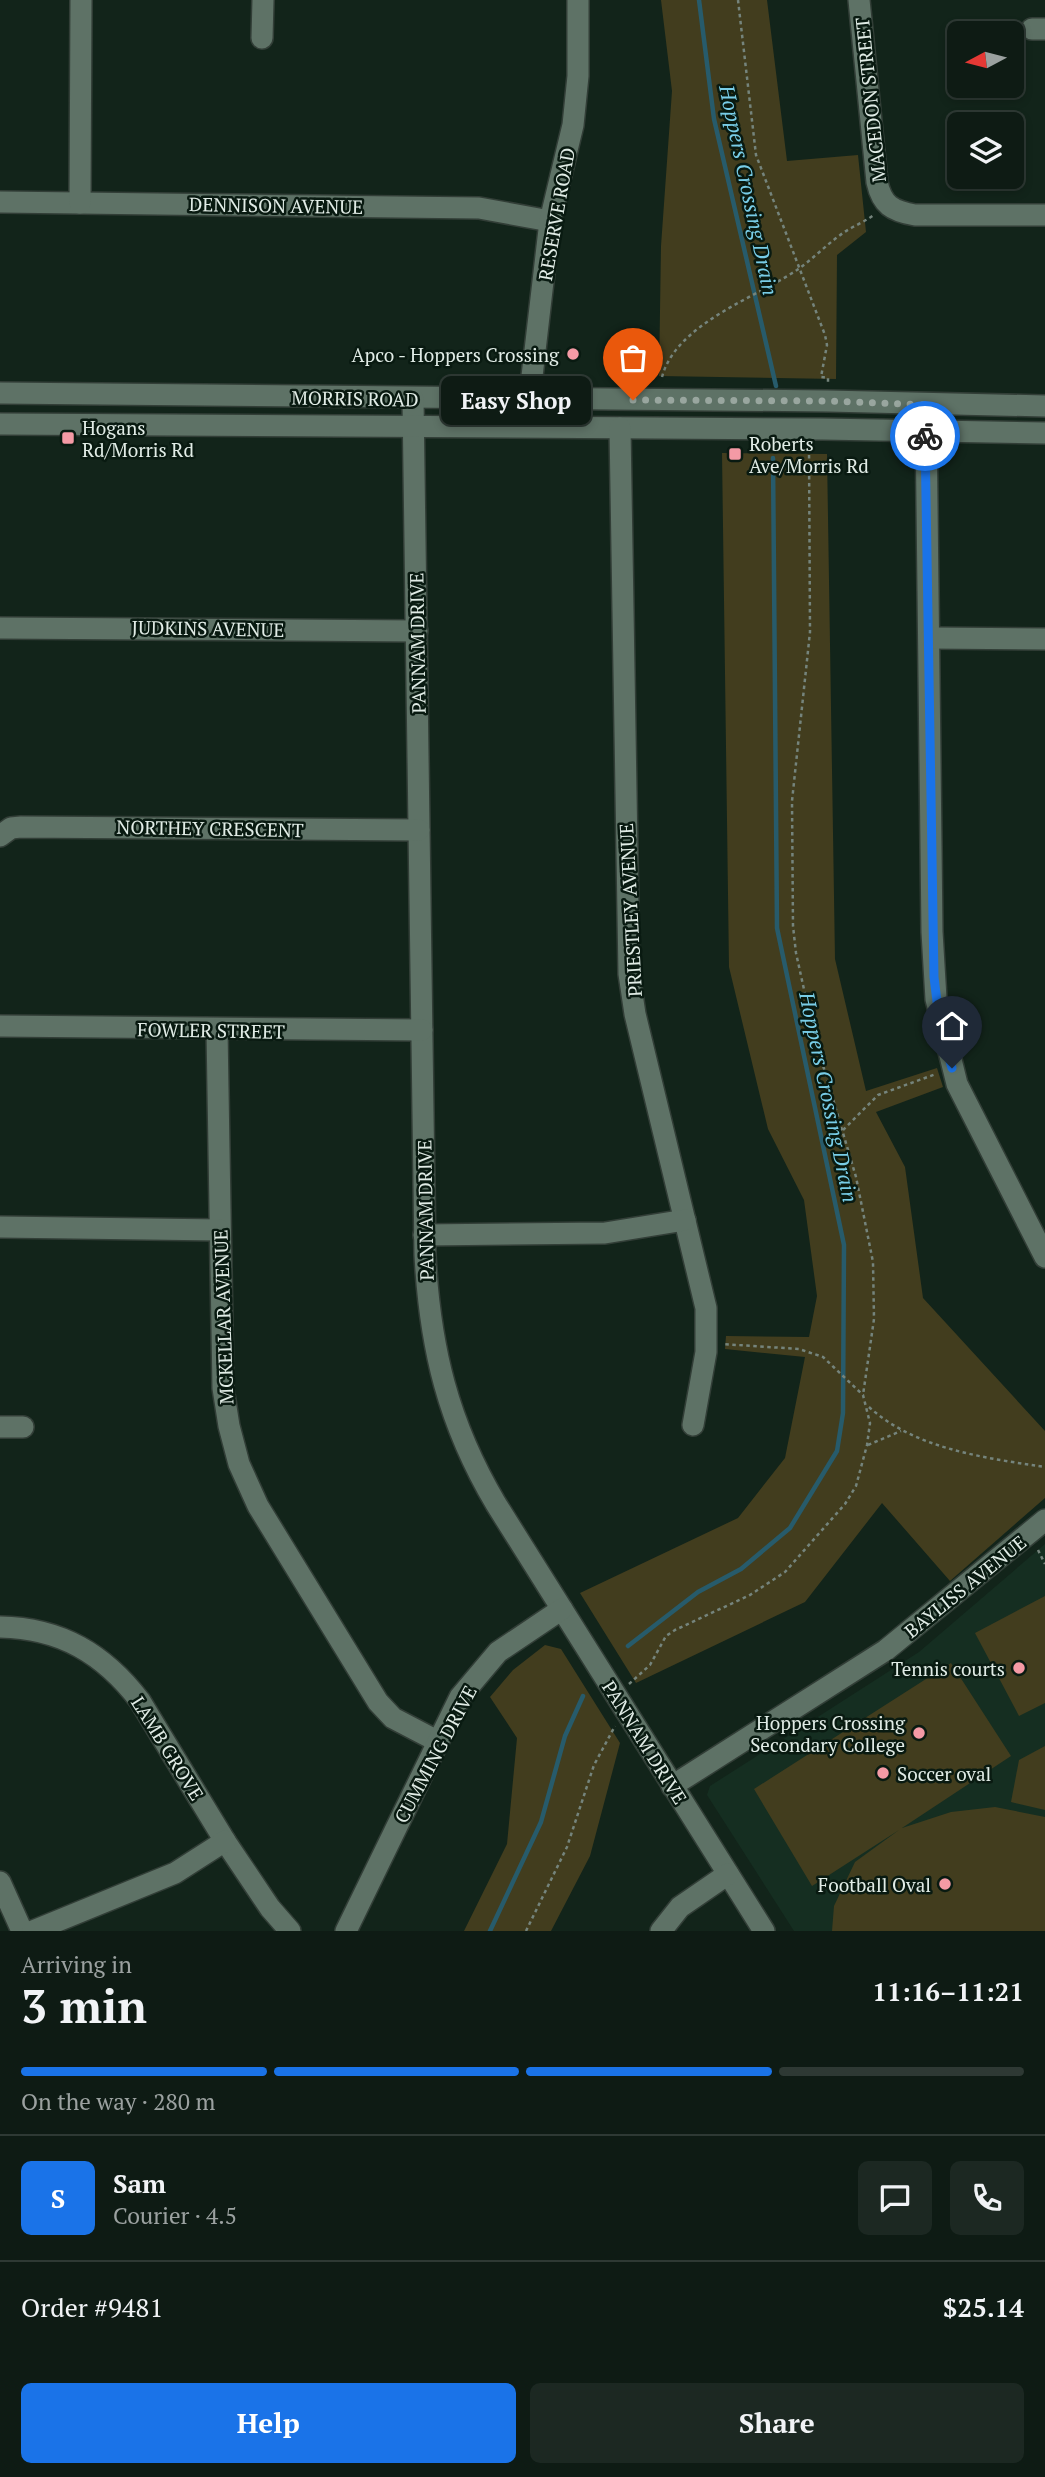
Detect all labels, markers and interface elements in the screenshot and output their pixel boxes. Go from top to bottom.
street label: MACEDON STREET [849,16,891,184]
north arrow [947,21,1024,98]
map controls [947,21,1024,189]
water label: Hoppers Crossing Drain [713,81,785,298]
button: layers [947,112,1024,189]
street label: RESERVE ROAD [532,145,580,283]
street label: DENNISON AVENUE [189,191,363,219]
pin [603,328,663,400]
icon: bag [614,339,652,377]
place label: Apco - Hoppers Crossing [351,342,560,367]
marker: Apco - Hoppers Crossing [565,346,581,362]
callout: Easy Shop [440,376,591,424]
street label: MORRIS ROAD [291,384,419,412]
text: Easy Shop [461,385,571,416]
courier [890,401,960,471]
place label: Hogans Rd/Morris Rd [82,415,194,462]
icon: bike [906,417,944,455]
marker: Hogans Rd/Morris Rd [60,430,76,446]
place label: Roberts Ave/Morris Rd [749,431,869,478]
marker: Roberts Ave/Morris Rd [727,446,743,462]
street label: PANNAM DRIVE [403,572,431,714]
street label: JUDKINS AVENUE [131,614,285,642]
street label: NORTHEY CRESCENT [116,814,304,842]
street label: PRIESTLEY AVENUE [613,823,647,997]
water label: Hoppers Crossing Drain [793,988,865,1205]
pin [922,996,982,1068]
icon: home [933,1007,971,1045]
street label: FOWLER STREET [137,1016,285,1044]
street label: PANNAM DRIVE [411,1139,439,1281]
street label: MCKELLAR AVENUE [207,1229,239,1405]
street label: BAYLISS AVENUE [899,1529,1031,1643]
place label: Tennis courts [891,1656,1005,1681]
marker: Tennis courts [1011,1660,1027,1676]
street label: PANNAM DRIVE [597,1676,693,1808]
street label: CUMMING DRIVE [388,1681,482,1827]
street label: LAMB GROVE [126,1691,210,1805]
place label: Hoppers Crossing Secondary College [750,1710,906,1757]
marker: Hoppers Crossing Secondary College [911,1725,927,1741]
place label: Soccer oval [897,1761,991,1786]
marker: Soccer oval [875,1765,891,1781]
place label: Football Oval [818,1872,931,1897]
marker: Football Oval [937,1876,953,1892]
text: Arriving in [21,1949,132,1980]
text: 11:16–11:21 [872,1974,1024,2008]
text: 3 min [21,1975,147,2036]
text: On the way · 280 m [21,2086,215,2117]
button: chat [858,2161,932,2235]
button: phone [950,2161,1024,2235]
text: Sam [113,2166,166,2200]
text: S [51,2181,65,2215]
text: Courier · 4.5 [113,2200,237,2231]
text: Order #9481 [21,2290,163,2324]
text: $25.14 [943,2290,1024,2324]
button: Help [21,2383,516,2463]
button: Share [530,2383,1024,2463]

